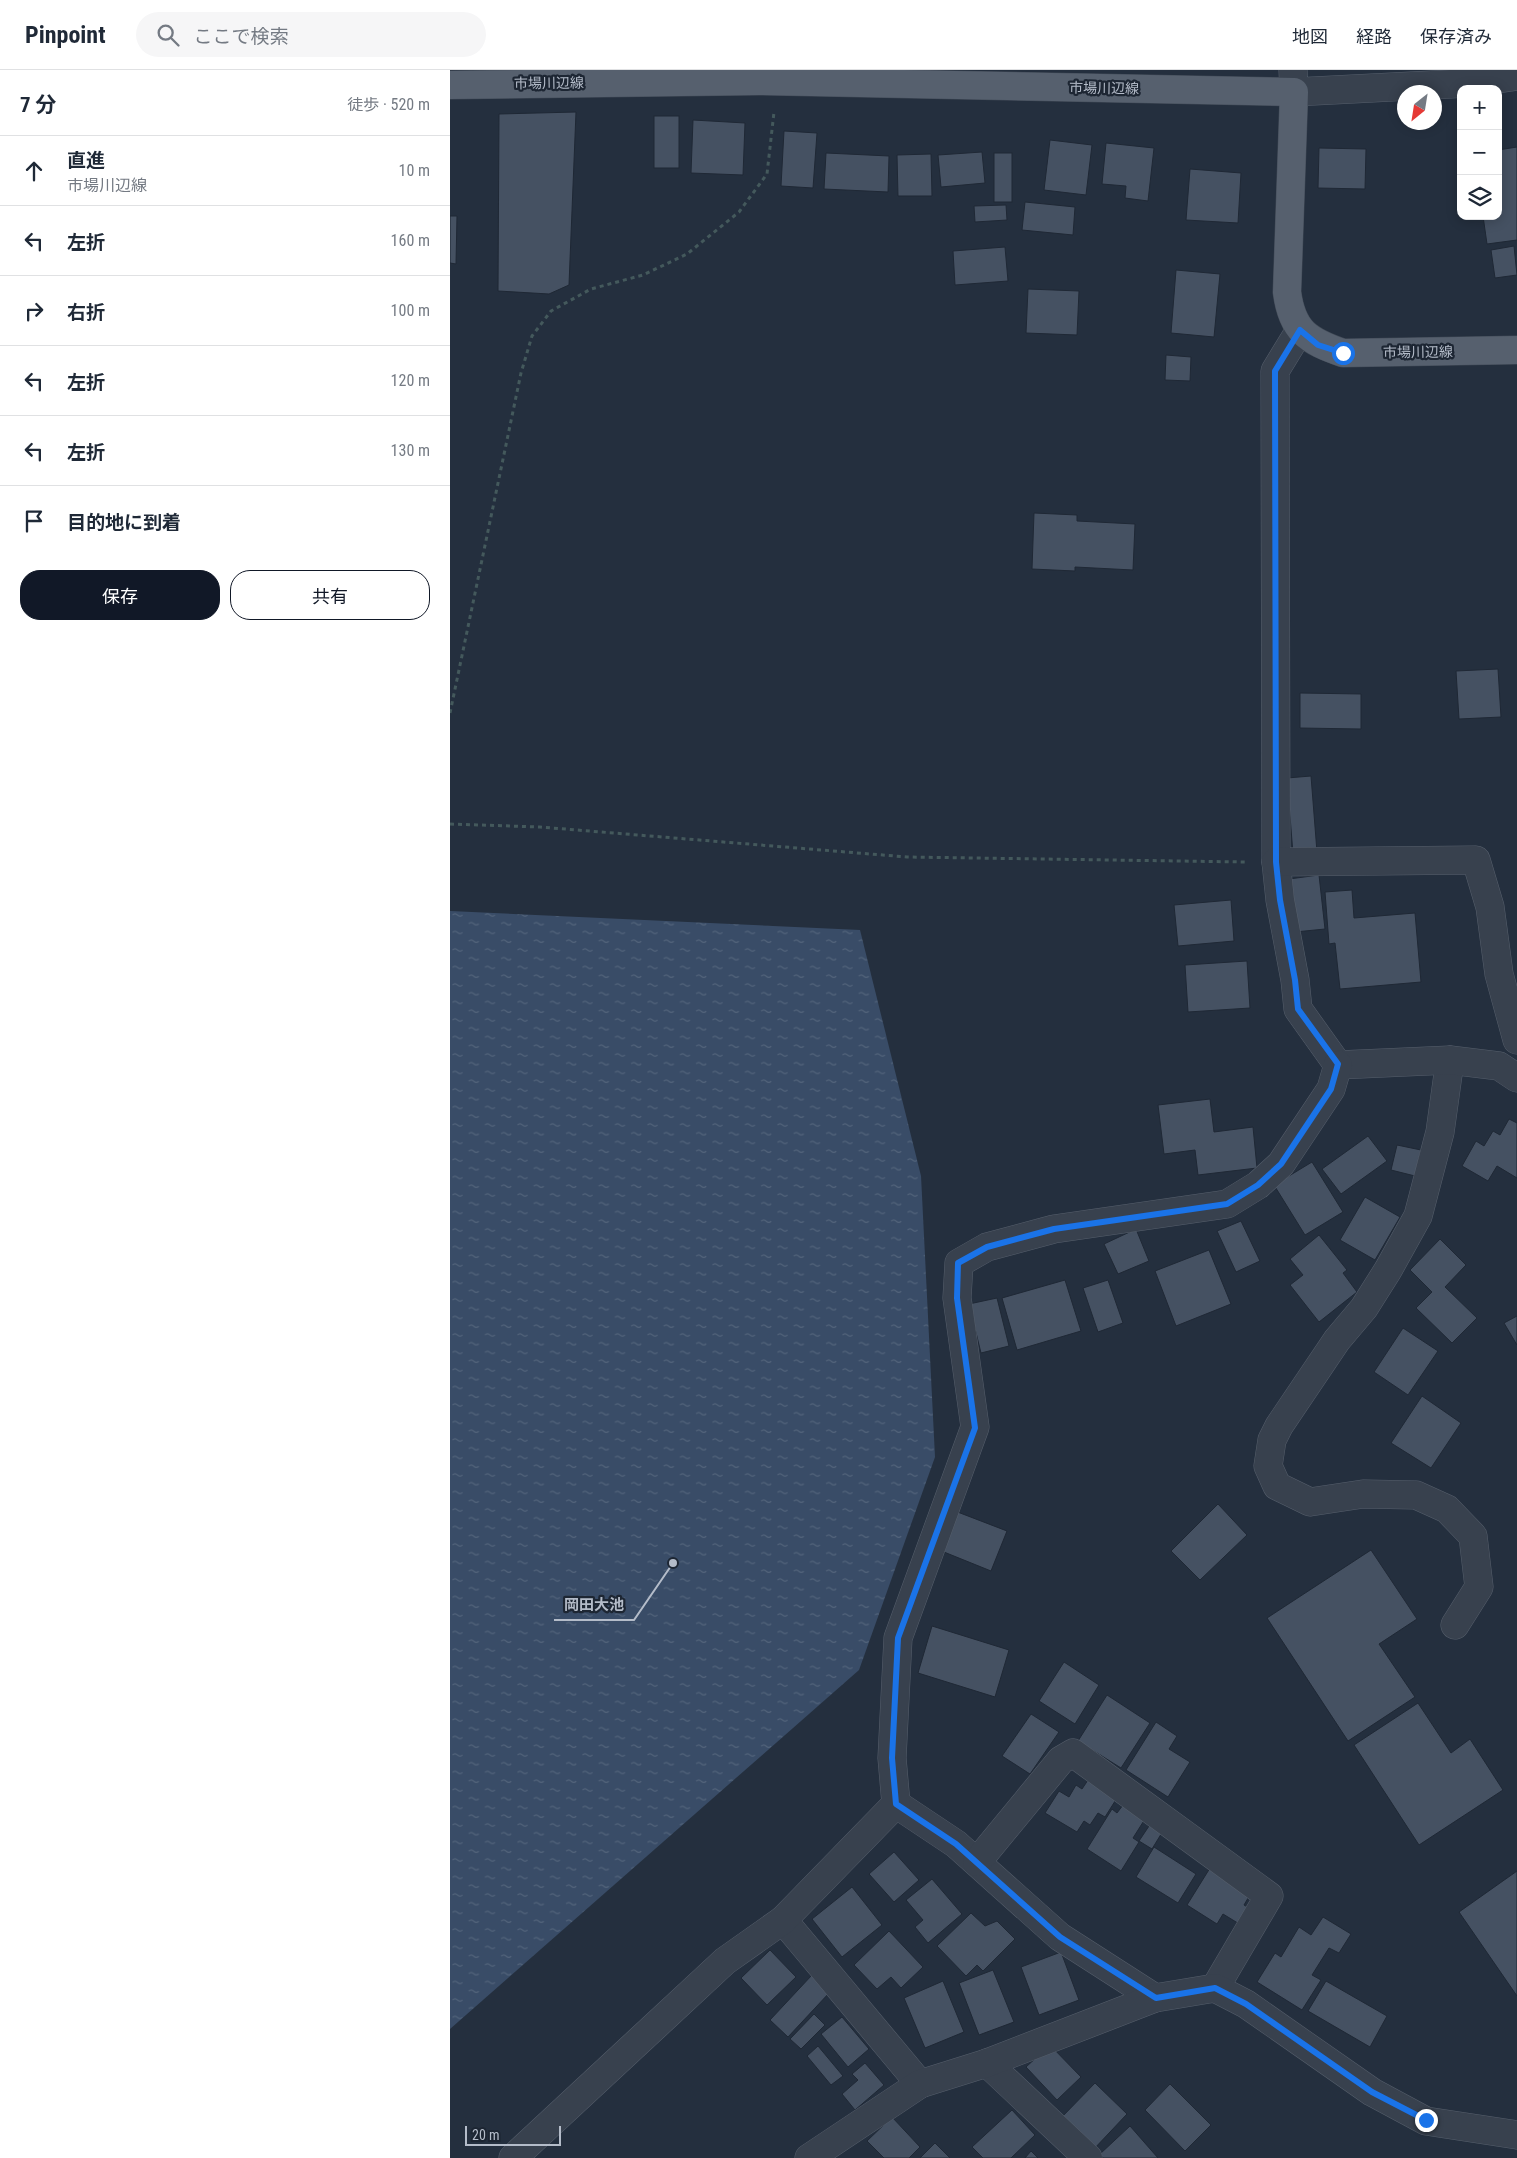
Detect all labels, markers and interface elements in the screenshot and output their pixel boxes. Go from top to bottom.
search box [136,12,486,57]
text: Pinpoint [25,21,106,49]
icon: search [154,21,182,49]
text: ここで検索 [194,25,289,48]
text: 地図 [1292,26,1328,47]
text: 経路 [1356,26,1392,47]
text: 保存済み [1420,26,1492,47]
street label: 市場川辺線 [514,74,584,92]
street label: 市場川辺線 [1069,79,1139,97]
north arrow [1397,85,1442,130]
map controls [1457,85,1502,220]
button: + [1457,85,1502,130]
text: 7 分 [20,93,56,117]
text: 徒歩 · 520 m [347,95,430,114]
button: − [1457,130,1502,175]
text: 直進 [67,149,105,172]
icon: ahead [20,157,48,185]
text: 10 m [398,161,430,180]
button: layers [1457,175,1502,220]
text: 市場川辺線 [67,176,147,195]
icon: left [20,227,48,255]
text: 左折 [67,231,105,254]
text: 160 m [391,231,430,250]
icon: right [20,297,48,325]
text: 右折 [67,301,105,324]
text: 100 m [391,301,430,320]
route start [1332,342,1355,365]
street label: 市場川辺線 [1383,343,1453,361]
icon: left [20,367,48,395]
text: 左折 [67,371,105,394]
text: 120 m [391,371,430,390]
icon: left [20,437,48,465]
text: 左折 [67,441,105,464]
text: 130 m [391,441,430,460]
icon: arrive [20,507,48,535]
text: 目的地に到着 [67,511,181,534]
button: 保存 [20,570,220,620]
button: 共有 [230,570,430,620]
callout: 岡田大池 [554,1590,634,1620]
text: 岡田大池 [564,1596,624,1614]
route end [1415,2109,1438,2132]
scale bar [465,2123,561,2146]
text: 20 m [472,2127,500,2143]

